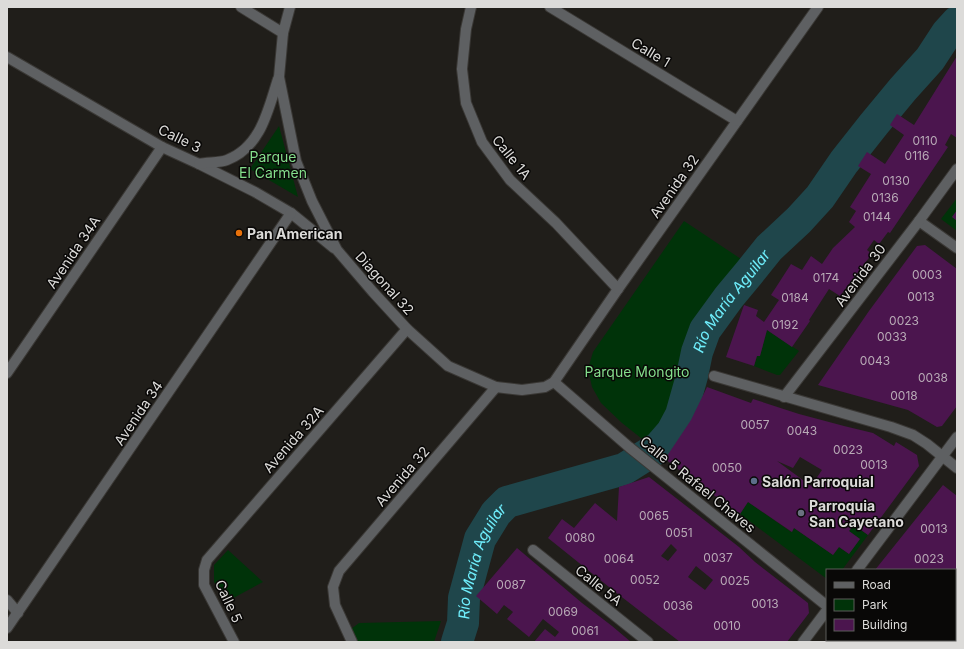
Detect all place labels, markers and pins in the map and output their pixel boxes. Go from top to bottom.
place label: Pan American [247,225,342,242]
marker: Pan American [234,228,244,238]
place label: Salón Parroquial [762,473,874,490]
marker: Salón Parroquial [749,476,759,486]
place label: Parroquia San Cayetano [809,497,904,530]
marker: Parroquia San Cayetano [796,508,806,518]

